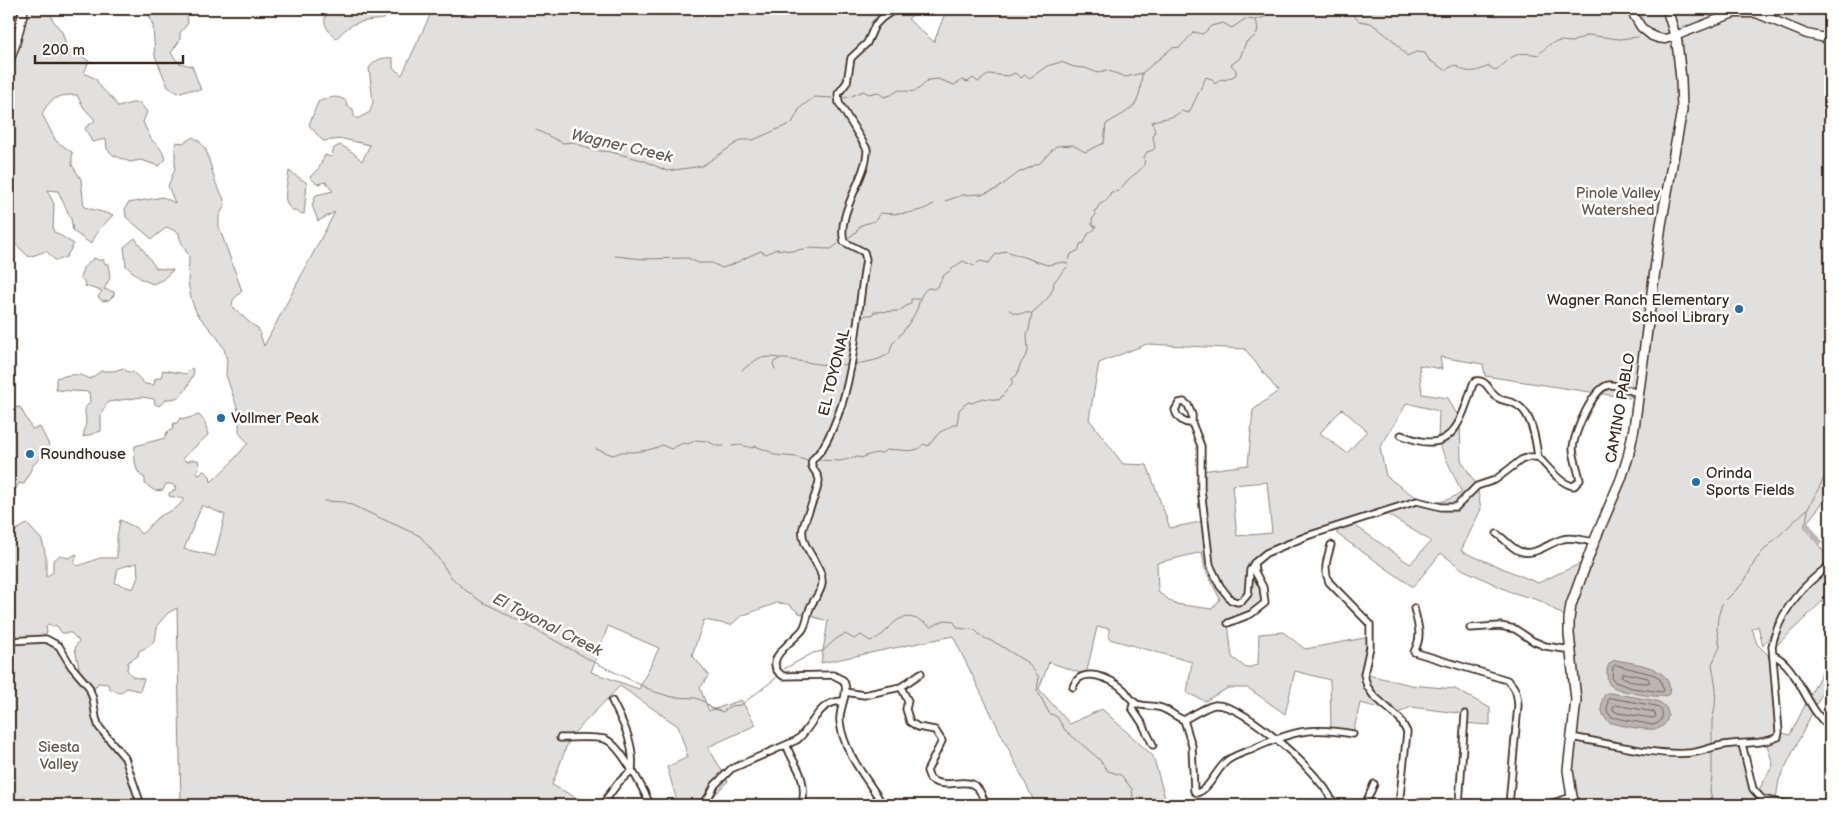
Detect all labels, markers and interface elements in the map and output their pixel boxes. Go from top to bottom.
scale bar [35,32,182,64]
text: 200 m [42,41,85,60]
water label: Wagner Creek [569,126,675,168]
park label: Pinole Valley Watershed [1576,184,1660,220]
place label: Wagner Ranch Elementary School Library [1547,291,1729,327]
marker: Wagner Ranch Elementary School Library [1733,303,1745,315]
street label: EL TOYONAL [814,326,855,418]
street label: CAMINO PABLO [1601,351,1640,465]
place label: Vollmer Peak [231,409,319,428]
marker: Vollmer Peak [215,412,227,424]
place label: Roundhouse [40,445,126,464]
marker: Roundhouse [24,448,36,460]
place label: Orinda Sports Fields [1706,464,1795,500]
marker: Orinda Sports Fields [1690,476,1702,488]
water label: El Toyonal Creek [489,590,606,662]
park label: Siesta Valley [38,738,80,774]

